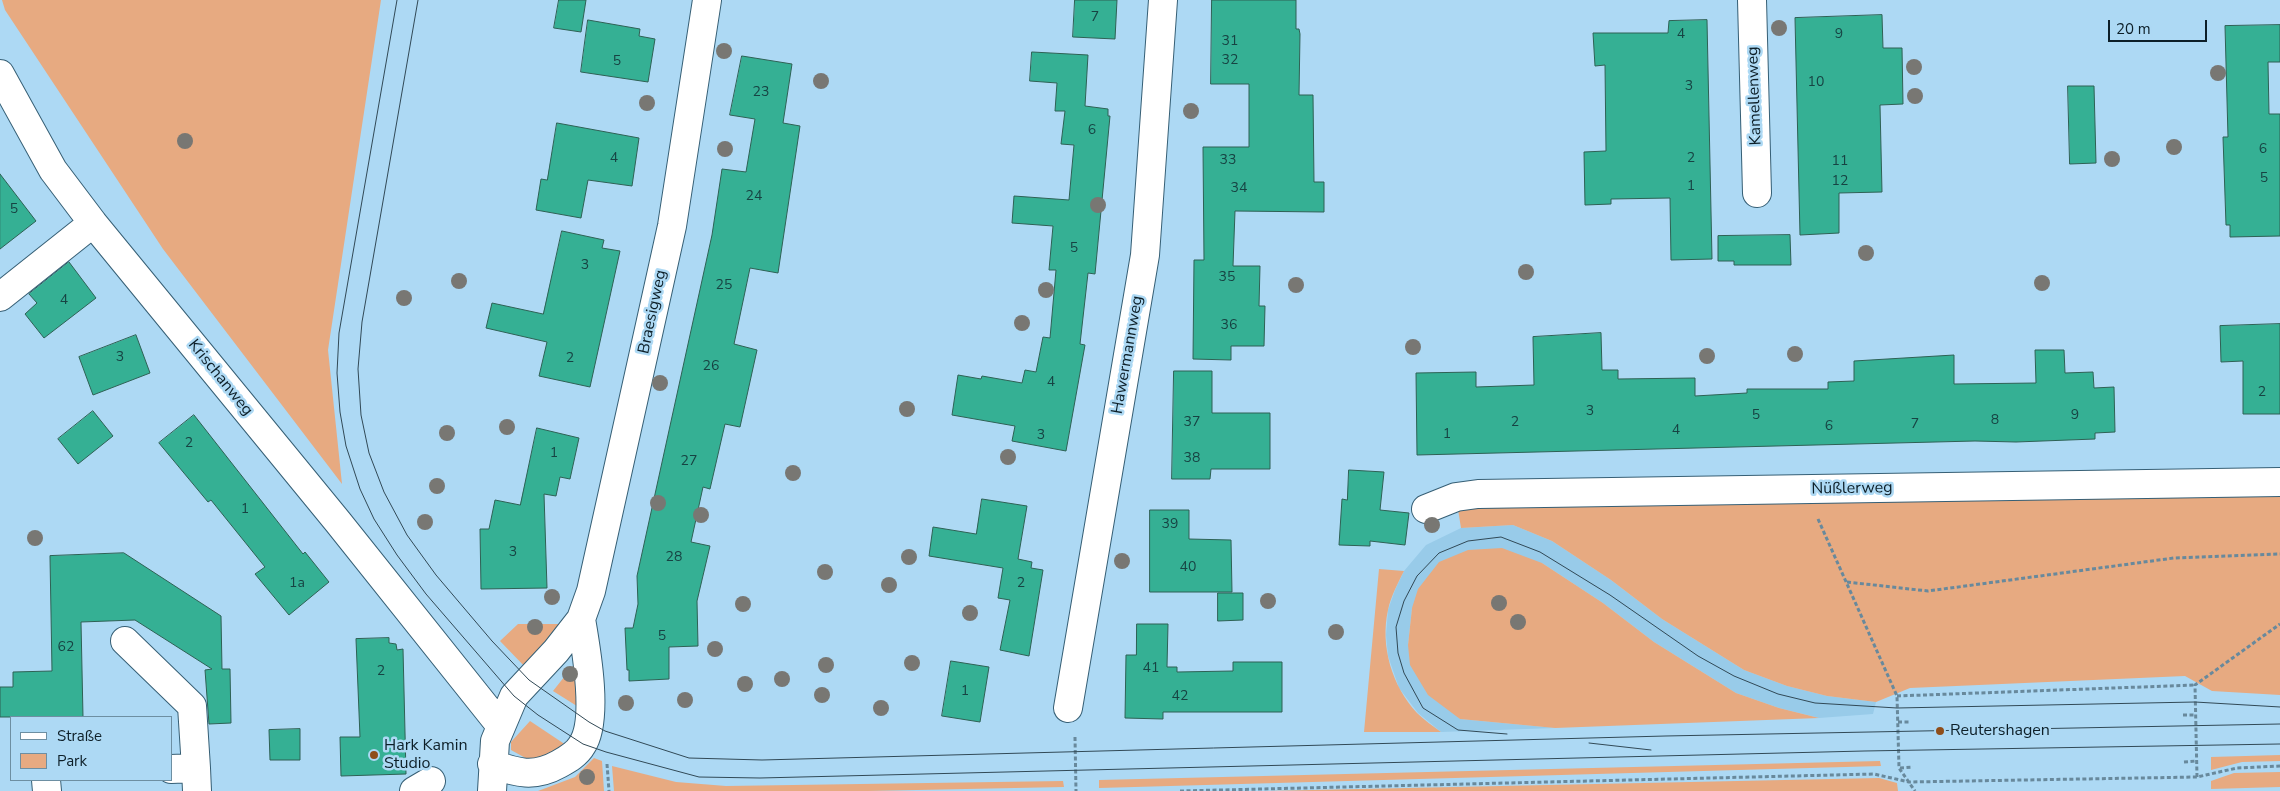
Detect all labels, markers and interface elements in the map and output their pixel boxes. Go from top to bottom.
house number: 7 [1091,10,1099,26]
scale bar [2110,10,2209,42]
text: 20 m [2116,19,2151,39]
house number: 4 [1677,27,1685,43]
house number: 9 [1835,27,1843,43]
house number: 31 [1222,34,1238,50]
street label: Kamellenweg [1744,46,1766,146]
house number: 32 [1222,53,1238,69]
house number: 5 [613,54,621,70]
house number: 10 [1808,75,1824,91]
house number: 3 [1685,79,1693,95]
house number: 23 [753,85,769,101]
house number: 6 [1088,123,1096,139]
house number: 6 [2259,142,2267,158]
house number: 4 [610,151,618,167]
house number: 2 [1687,151,1695,167]
house number: 33 [1220,153,1236,169]
house number: 11 [1832,154,1848,170]
house number: 5 [2260,171,2268,187]
house number: 12 [1832,174,1848,190]
house number: 1 [1687,179,1695,195]
house number: 34 [1231,181,1247,197]
house number: 24 [746,189,762,205]
house number: 5 [10,202,18,218]
house number: 5 [1070,241,1078,257]
house number: 3 [581,258,589,274]
street label: Braesigweg [635,268,671,356]
house number: 35 [1219,270,1235,286]
house number: 25 [716,278,732,294]
house number: 4 [60,293,68,309]
street label: Hawermannweg [1108,294,1148,416]
house number: 36 [1221,318,1237,334]
street label: Krischanweg [183,336,257,420]
house number: 3 [116,350,124,366]
house number: 2 [566,351,574,367]
house number: 26 [703,359,719,375]
house number: 4 [1047,375,1055,391]
house number: 2 [2258,385,2266,401]
house number: 3 [1586,404,1594,420]
house number: 5 [1752,408,1760,424]
house number: 9 [2071,408,2079,424]
house number: 8 [1991,413,1999,429]
house number: 37 [1184,415,1200,431]
house number: 2 [1511,415,1519,431]
house number: 7 [1911,417,1919,433]
house number: 6 [1825,419,1833,435]
house number: 4 [1672,423,1680,439]
house number: 1 [1443,427,1451,443]
house number: 3 [1037,428,1045,444]
house number: 2 [185,436,193,452]
house number: 1 [550,446,558,462]
house number: 38 [1184,451,1200,467]
house number: 27 [681,454,697,470]
street label: Nüßlerweg [1811,479,1893,499]
house number: 1 [241,502,249,518]
house number: 39 [1162,517,1178,533]
house number: 3 [509,545,517,561]
house number: 28 [666,550,682,566]
house number: 40 [1180,560,1196,576]
house number: 1a [289,576,305,592]
house number: 2 [1017,576,1025,592]
house number: 5 [658,629,666,645]
house number: 62 [58,640,74,656]
house number: 41 [1143,661,1159,677]
house number: 2 [377,664,385,680]
house number: 1 [961,684,969,700]
house number: 42 [1172,689,1188,705]
legend [10,716,172,781]
place label: Reutershagen [1950,721,2050,741]
marker: Reutershagen [1934,725,1946,737]
text: Straße [57,726,102,746]
place label: Hark Kamin Studio [384,736,467,774]
marker: Hark Kamin Studio [368,749,380,761]
text: Park [57,751,87,771]

